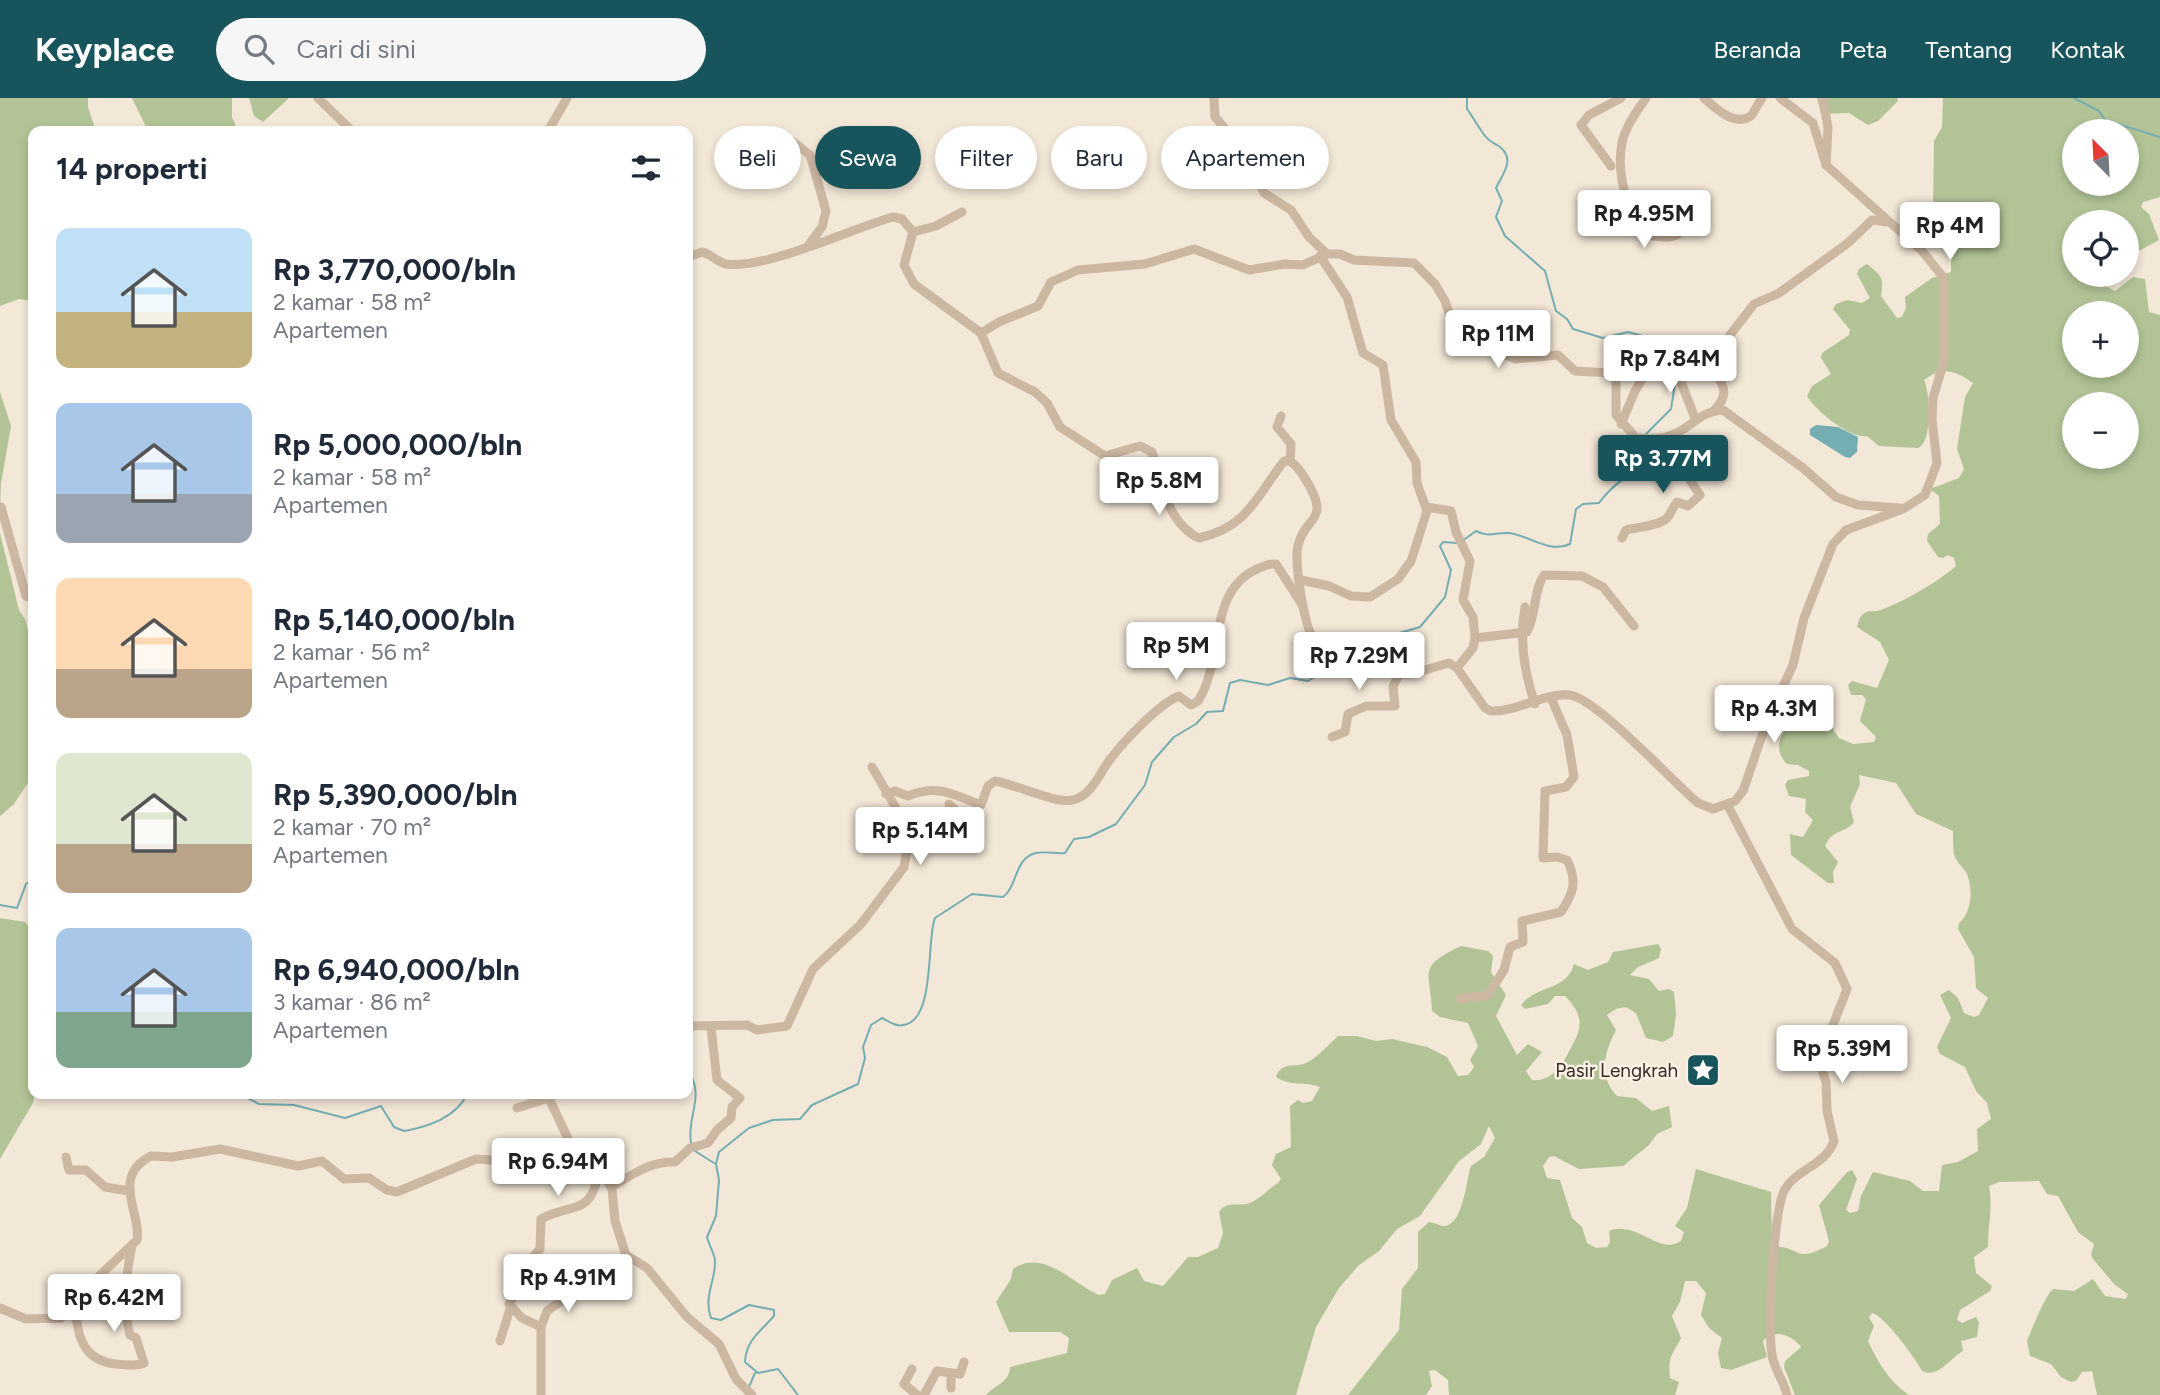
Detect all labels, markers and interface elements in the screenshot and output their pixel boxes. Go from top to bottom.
search box [216,18,706,81]
text: Keyplace [35,30,174,69]
icon: search [240,30,278,68]
text: Cari di sini [296,33,416,65]
text: Beranda [1714,35,1801,64]
text: Peta [1839,35,1887,64]
text: Tentang [1925,35,2012,64]
text: Kontak [2050,35,2125,64]
north arrow [2062,119,2138,196]
map controls [2062,119,2139,469]
chip: Beli [714,126,801,189]
chip: Sewa [815,126,921,189]
chip: Filter [935,126,1037,189]
chip: Baru [1051,126,1147,189]
chip: Apartemen [1161,126,1329,189]
icon: filters [627,149,665,187]
text: 14 properti [56,150,208,187]
pin: Rp 4.95M [1572,190,1716,250]
text: Rp 4.95M [1594,199,1694,227]
pin: Rp 4M [1901,202,1999,262]
button: locate [2062,210,2139,287]
text: Rp 4M [1916,211,1984,239]
text: Rp 3,770,000/bln [273,251,516,288]
icon: home [112,256,196,340]
text: 2 kamar · 58 m² [273,288,431,316]
button: + [2062,301,2139,378]
pin: Rp 11M [1441,310,1555,370]
text: Apartemen [273,316,388,344]
text: Rp 11M [1461,319,1535,347]
pin: Rp 7.84M [1598,336,1742,395]
text: Rp 7.84M [1620,344,1720,372]
button: − [2062,392,2139,469]
text: Rp 5,000,000/bln [273,426,522,463]
icon: home [112,431,196,515]
pin: Rp 3.77M [1591,436,1735,495]
text: Rp 3.77M [1614,444,1712,472]
pin: Rp 5.8M [1094,458,1224,517]
text: 2 kamar · 58 m² [273,463,431,491]
text: Rp 5.8M [1116,466,1203,494]
text: Apartemen [273,491,388,519]
text: Rp 5,140,000/bln [273,601,515,638]
icon: home [112,606,196,690]
pin: Rp 5M [1127,622,1225,682]
text: Rp 5M [1142,631,1210,659]
pin: Rp 7.29M [1287,632,1431,692]
text: 2 kamar · 56 m² [273,638,430,666]
text: Rp 7.29M [1310,641,1409,669]
text: Apartemen [273,666,388,694]
pin: Rp 4.3M [1709,686,1839,745]
text: Rp 4.3M [1731,694,1817,722]
text: Rp 5,390,000/bln [273,776,517,813]
icon: home [112,781,196,865]
pin: Rp 5.14M [848,808,992,867]
text: 2 kamar · 70 m² [273,813,431,841]
text: Rp 5.14M [871,816,969,844]
text: Apartemen [273,841,388,869]
text: Rp 6,940,000/bln [273,951,520,988]
icon: home [112,956,196,1040]
text: 3 kamar · 86 m² [273,988,431,1016]
text: Apartemen [273,1016,388,1044]
pin: Rp 5.39M [1770,1026,1914,1085]
text: Rp 5.39M [1792,1034,1892,1062]
place icon: Pasir Lengkrah [1684,1051,1722,1089]
place label: Pasir Lengkrah [1555,1059,1678,1082]
pin: Rp 6.94M [486,1138,630,1198]
text: Rp 6.94M [508,1147,608,1175]
pin: Rp 4.91M [496,1254,640,1314]
text: Rp 4.91M [519,1263,617,1291]
pin: Rp 6.42M [42,1274,186,1334]
text: Rp 6.42M [64,1283,164,1311]

